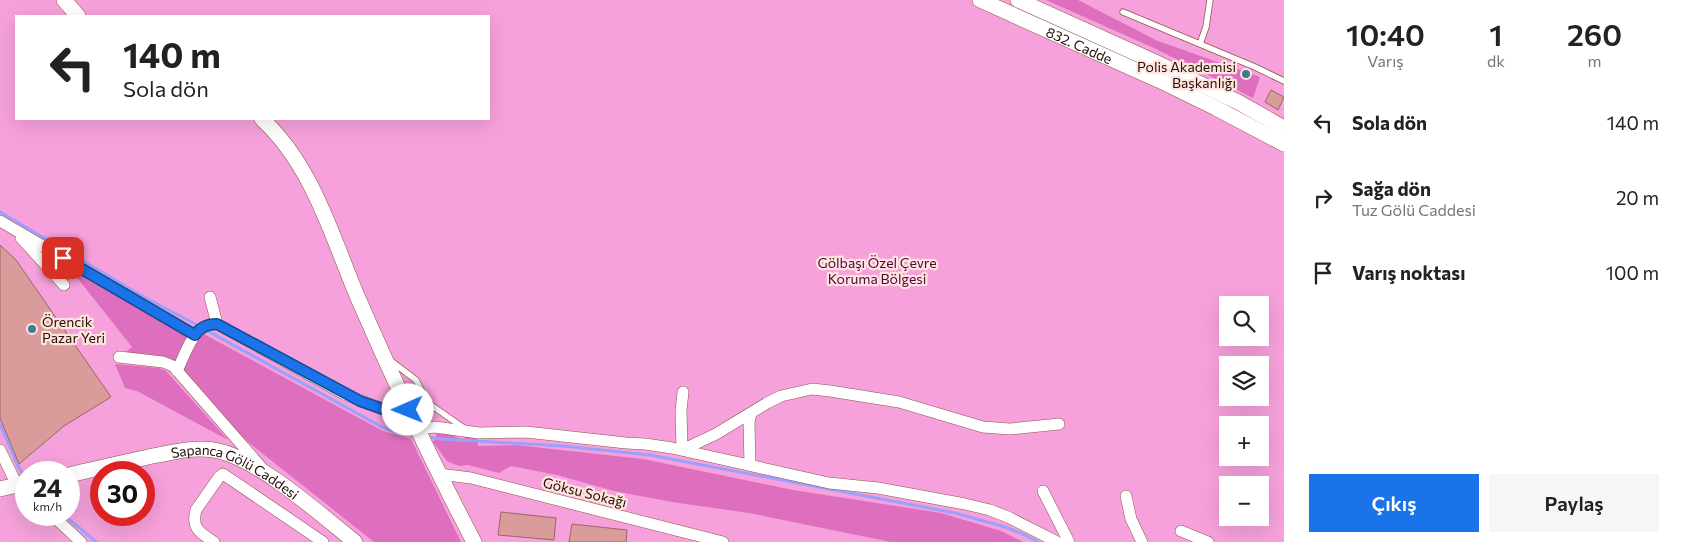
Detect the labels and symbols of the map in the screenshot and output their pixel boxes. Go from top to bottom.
street label: 832. Cadde [1044,22,1115,67]
place label: Polis Akademisi Başkanlığı [1137,58,1236,91]
marker: Polis Akademisi Başkanlığı [1240,68,1252,80]
pin [42,237,84,279]
park label: Gölbaşı Özel Çevre Koruma Bölgesi [817,254,937,287]
place label: Örencik Pazar Yeri [42,313,105,346]
marker: Örencik Pazar Yeri [26,323,38,335]
position arrow [381,383,433,435]
street label: Sapanca Gölü Caddesi [169,440,303,502]
speed limit sign: 30 [90,461,155,526]
street label: Göksu Sokağı [541,473,629,511]

